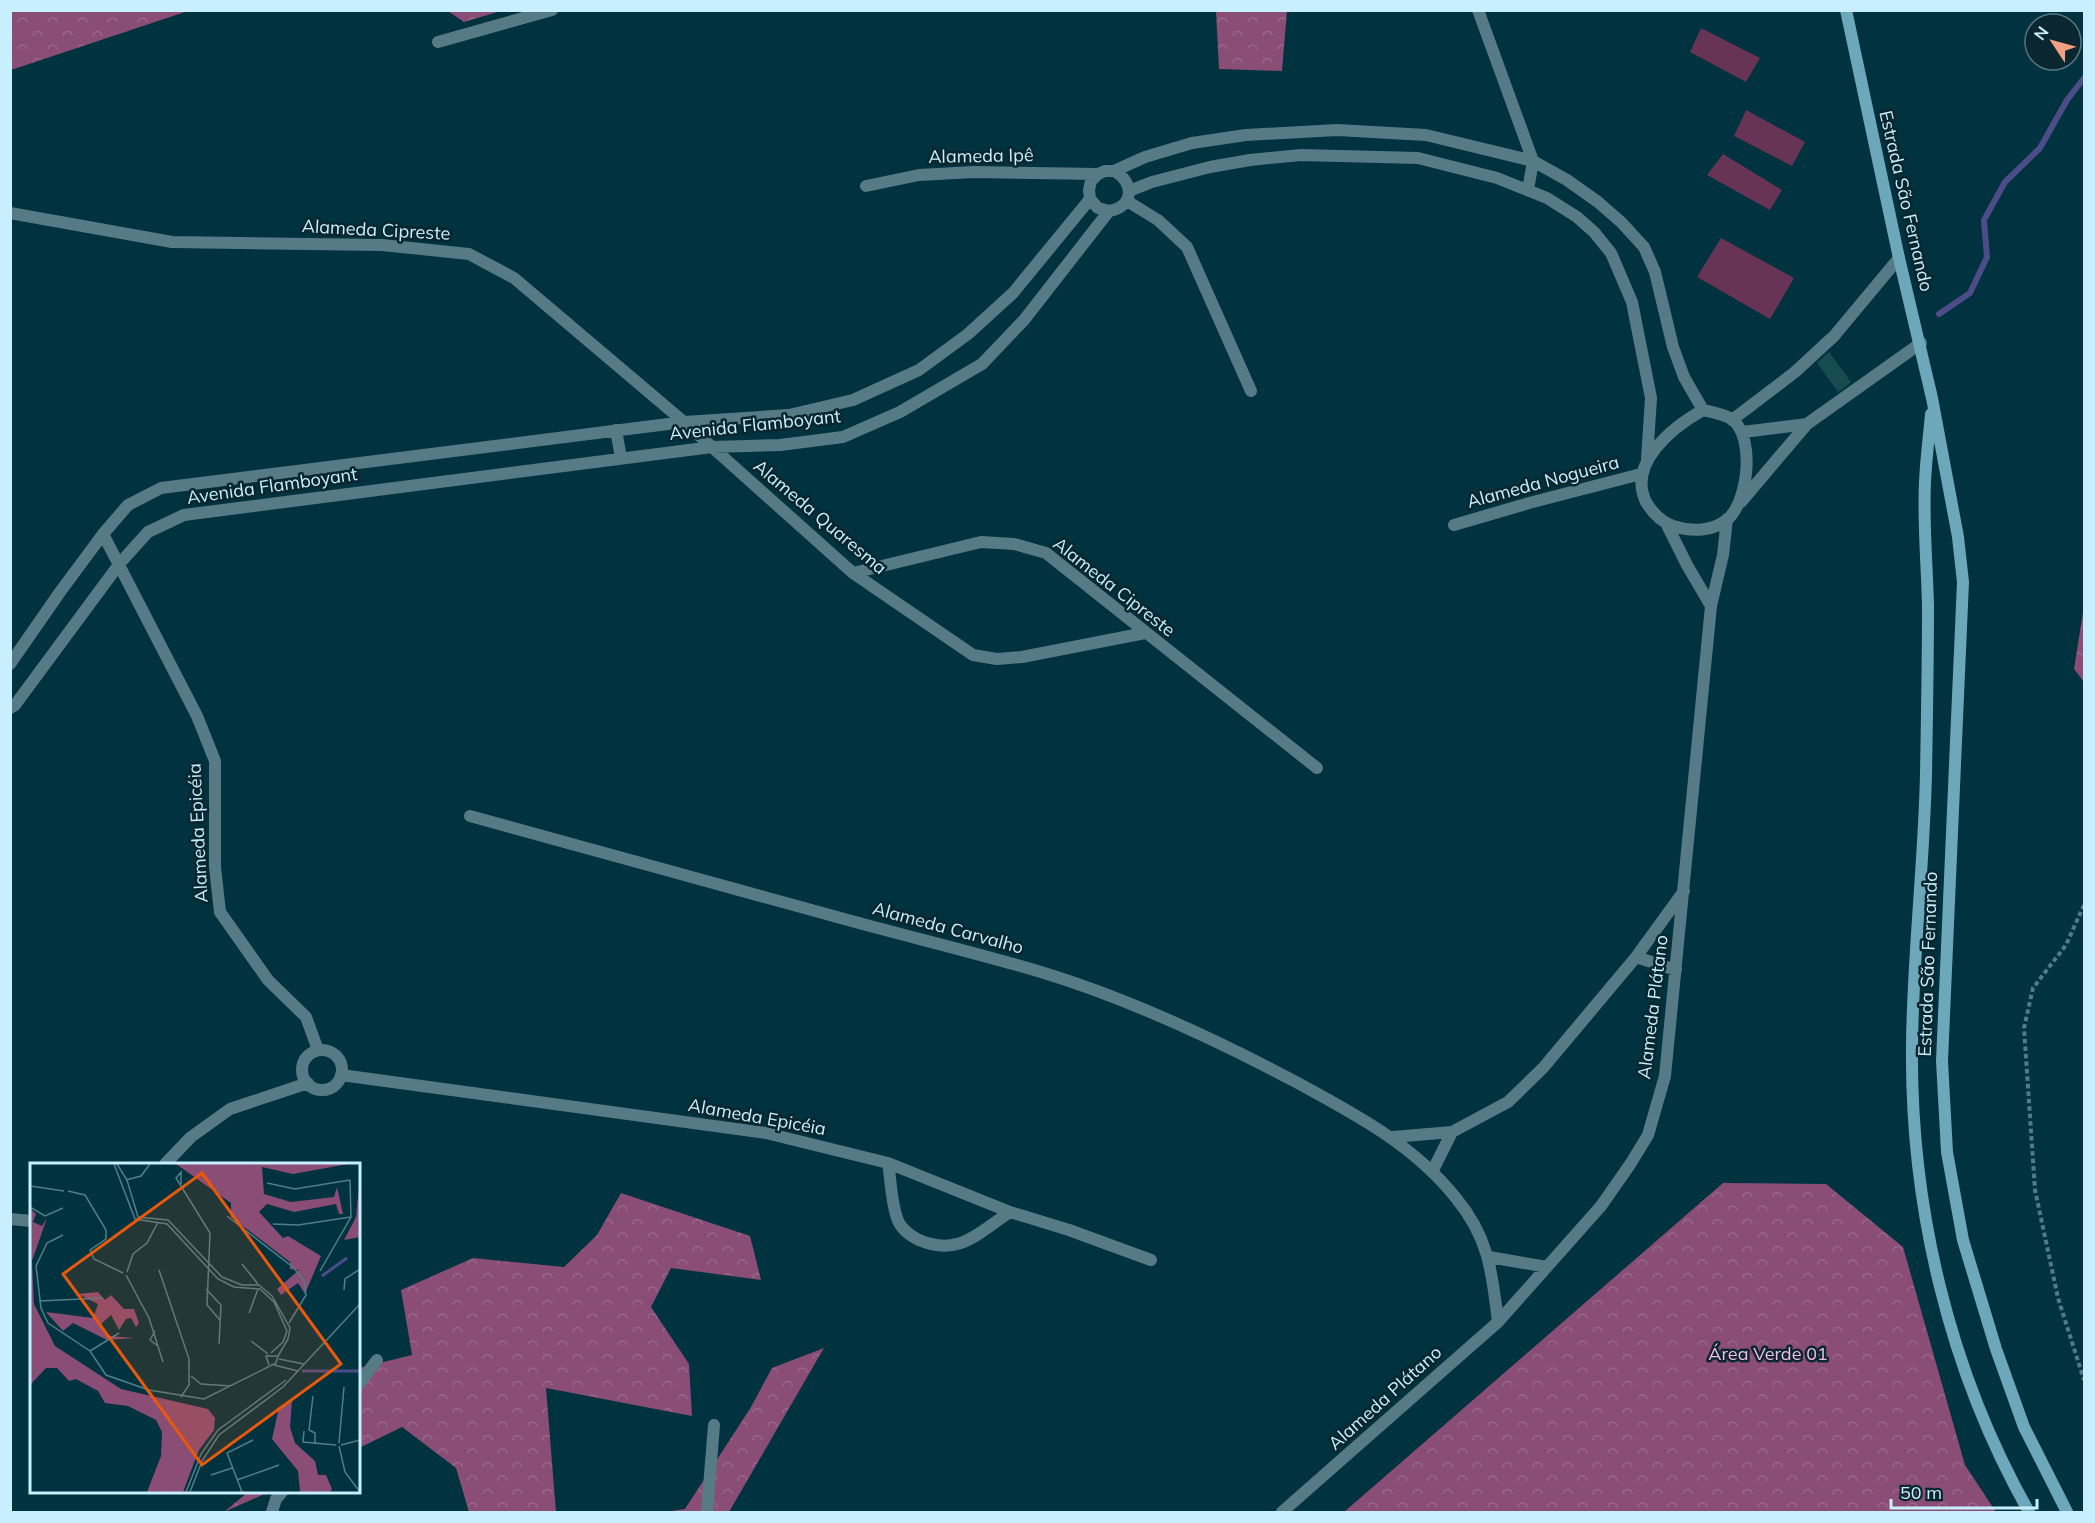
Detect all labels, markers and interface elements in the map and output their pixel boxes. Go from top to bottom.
north arrow [2023,12,2083,72]
text: N [2029,22,2053,44]
street label: Estrada São Fernando [1874,108,1939,294]
street label: Alameda Ipê [928,143,1034,168]
street label: Alameda Cipreste [301,214,451,245]
street label: Avenida Flamboyant [668,404,842,445]
street label: Alameda Nogueira [1464,450,1621,513]
street label: Alameda Quaresma [749,454,892,579]
street label: Avenida Flamboyant [185,462,359,509]
street label: Alameda Cipreste [1049,532,1180,641]
street label: Alameda Epicéia [182,763,213,903]
street label: Estrada São Fernando [1913,871,1942,1057]
street label: Alameda Carvalho [870,896,1026,959]
street label: Alameda Plátano [1632,934,1673,1080]
street label: Alameda Epicéia [686,1093,828,1140]
inset map [30,1163,360,1493]
street label: Alameda Plátano [1323,1341,1446,1455]
park label: Área Verde 01 [1708,1342,1828,1365]
scale bar [1891,1472,2036,1510]
text: 50 m [1900,1481,1942,1504]

